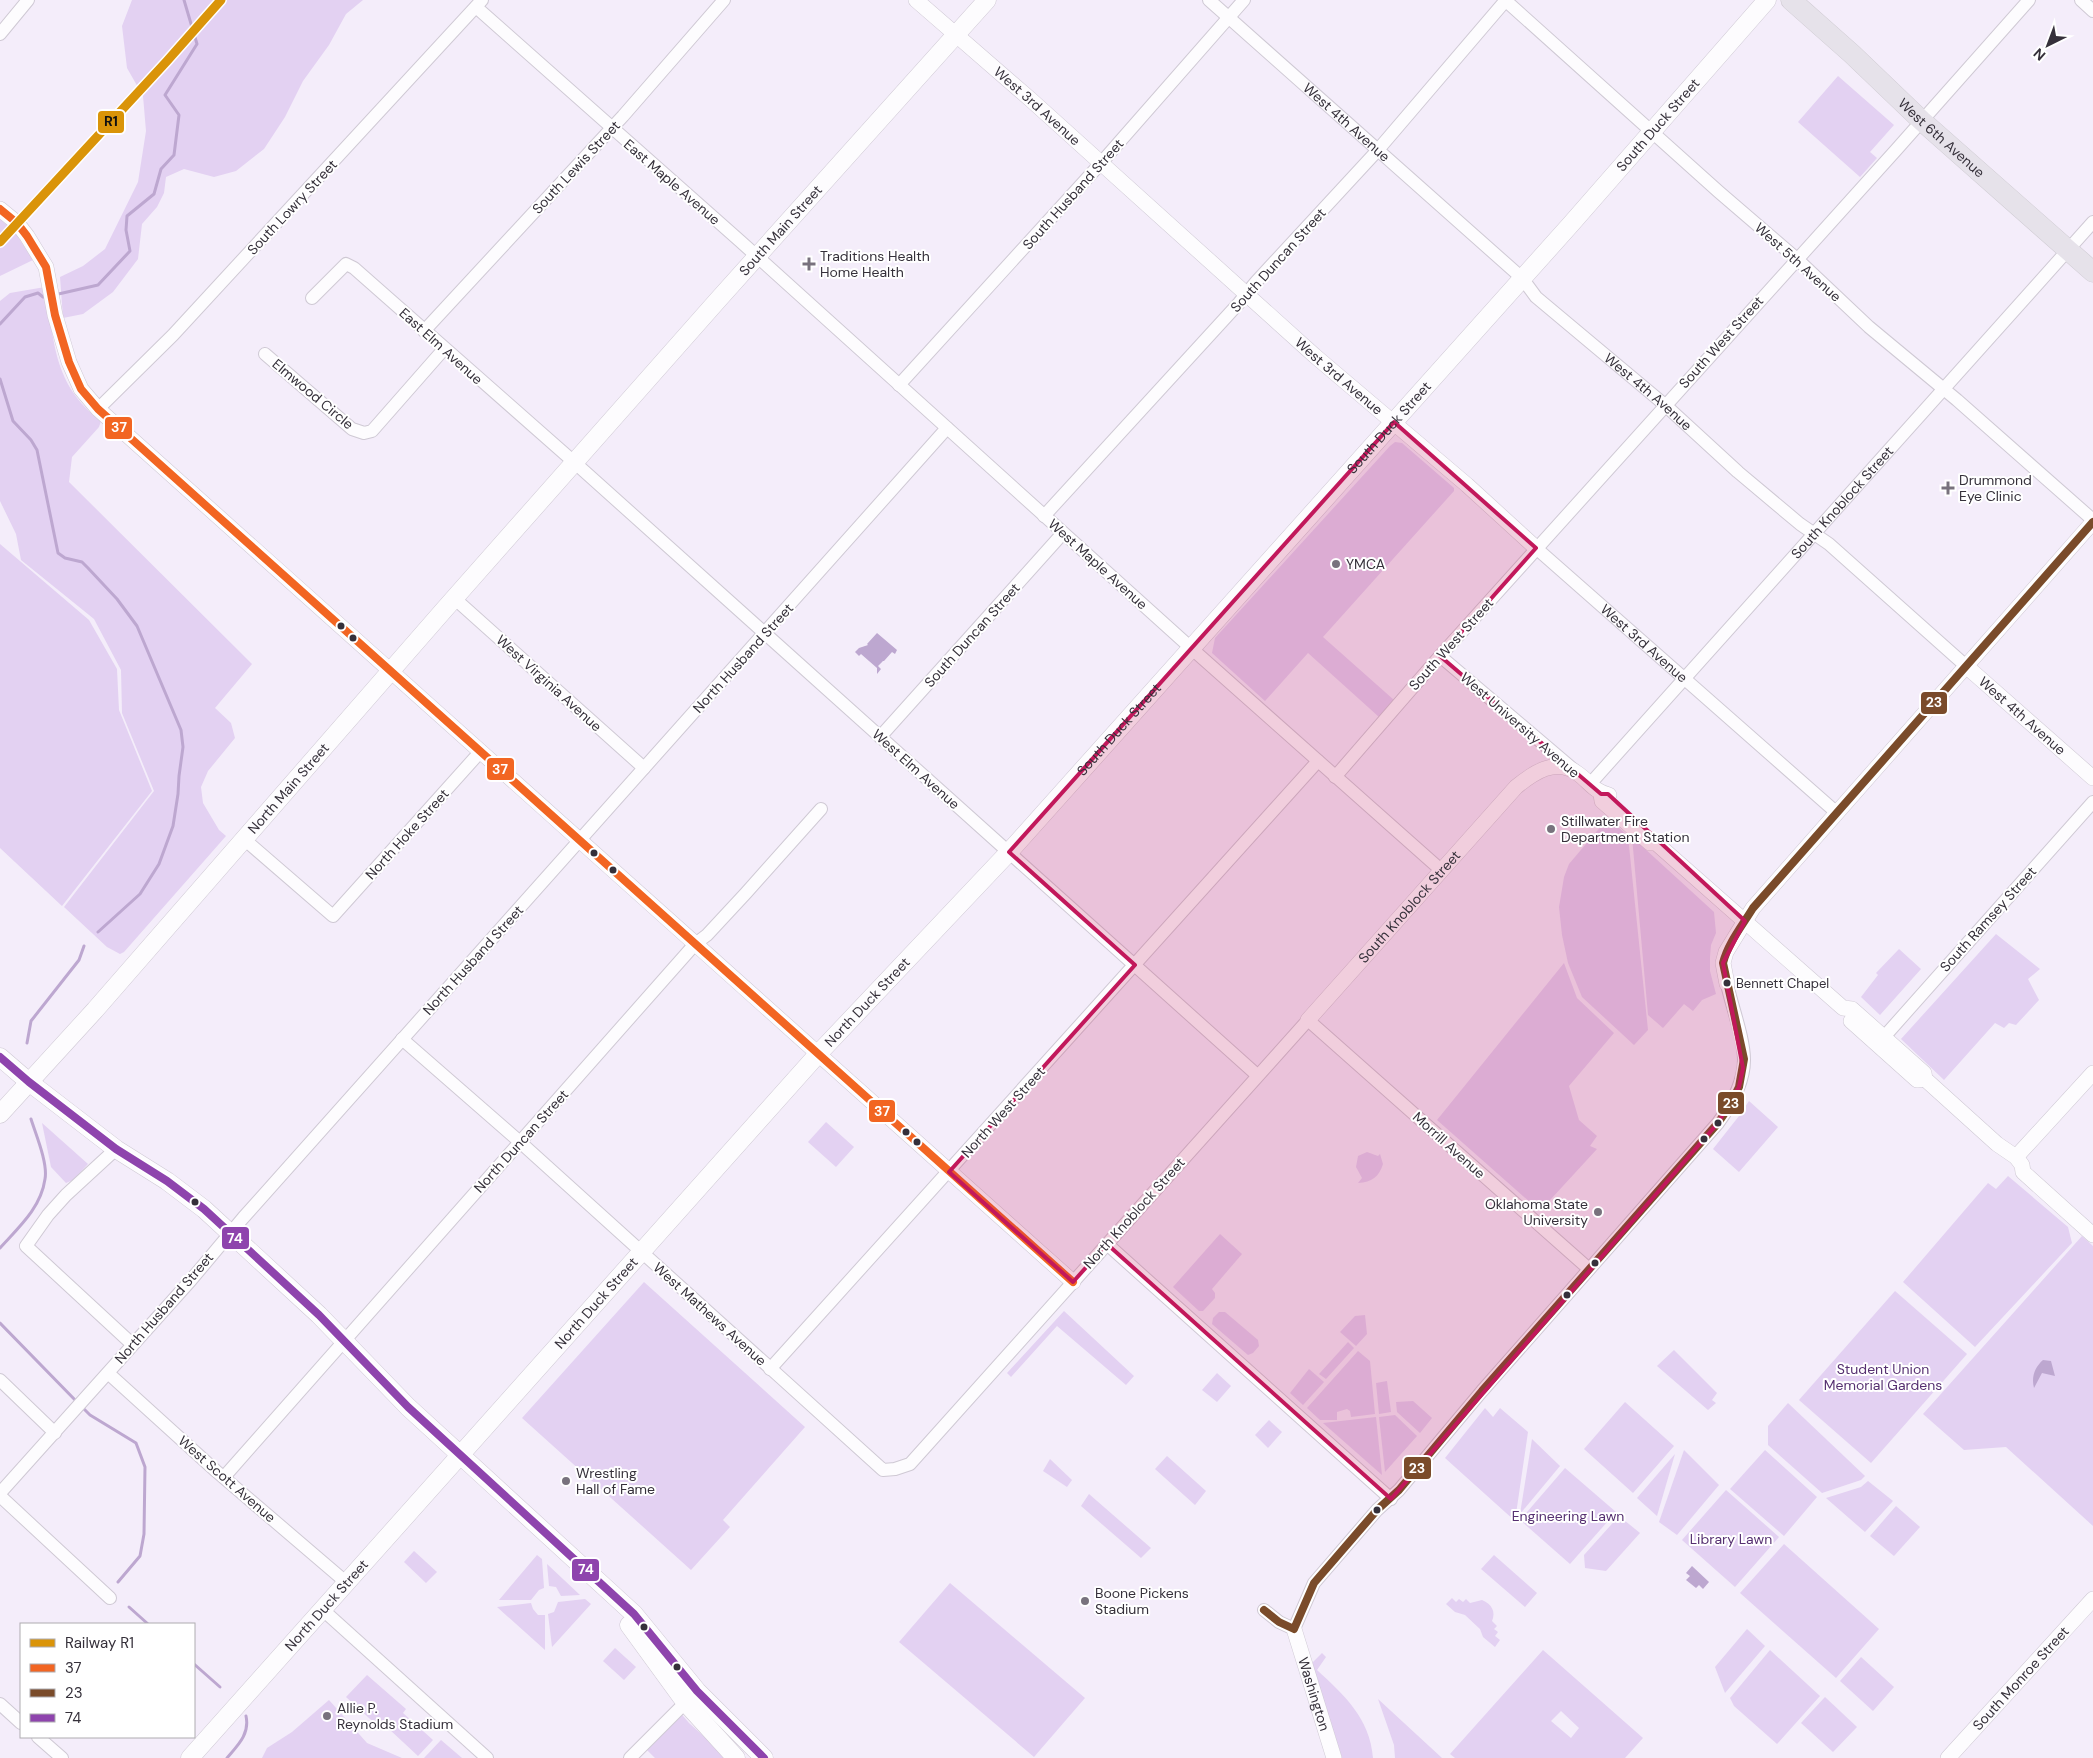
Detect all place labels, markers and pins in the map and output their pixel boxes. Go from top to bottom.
place label: Traditions Health Home Health [820,247,930,281]
marker: Traditions Health Home Health [802,257,816,271]
place label: Drummond Eye Clinic [1959,471,2032,505]
marker: Drummond Eye Clinic [1941,481,1955,495]
place label: YMCA [1346,555,1385,573]
marker: YMCA [1330,558,1342,570]
unlabelled marker [336,621,346,631]
unlabelled marker [348,633,358,643]
place label: Stillwater Fire Department Station [1561,812,1690,846]
marker: Stillwater Fire Department Station [1545,823,1557,835]
unlabelled marker [589,848,599,858]
unlabelled marker [608,865,618,875]
place label: Bennett Chapel [1736,975,1829,992]
marker: Bennett Chapel [1722,978,1732,988]
unlabelled marker [1713,1118,1723,1128]
unlabelled marker [901,1127,911,1137]
unlabelled marker [1699,1134,1709,1144]
unlabelled marker [912,1137,922,1147]
place label: Oklahoma State University [1485,1195,1588,1229]
unlabelled marker [190,1197,200,1207]
marker: Oklahoma State University [1592,1206,1604,1218]
unlabelled marker [1590,1258,1600,1268]
unlabelled marker [1562,1290,1572,1300]
place label: Wrestling Hall of Fame [576,1464,655,1498]
marker: Wrestling Hall of Fame [560,1475,572,1487]
unlabelled marker [1372,1505,1382,1515]
place label: Boone Pickens Stadium [1095,1584,1189,1618]
marker: Boone Pickens Stadium [1079,1595,1091,1607]
unlabelled marker [639,1622,649,1632]
unlabelled marker [672,1662,682,1672]
place label: Allie P. Reynolds Stadium [337,1699,453,1733]
marker: Allie P. Reynolds Stadium [321,1710,333,1722]

